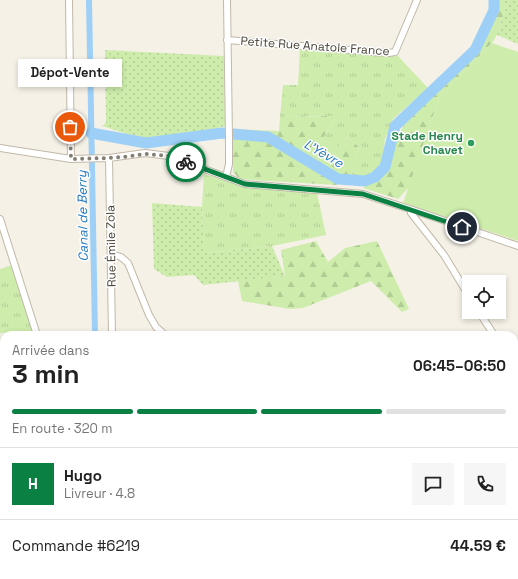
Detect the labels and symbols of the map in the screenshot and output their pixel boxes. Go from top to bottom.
street label: Petite Rue Anatole France [240,33,390,59]
callout: Dépot-Vente [18,59,122,87]
pin [53,110,87,144]
place label: Stade Henry Chavet [391,128,463,158]
water label: L'Yèvre [301,135,348,172]
marker: Stade Henry Chavet [466,138,476,148]
courier [166,142,206,182]
water label: Canal de Berry [73,169,92,262]
street label: Rue Émile Zola [102,205,120,287]
pin [445,210,479,244]

